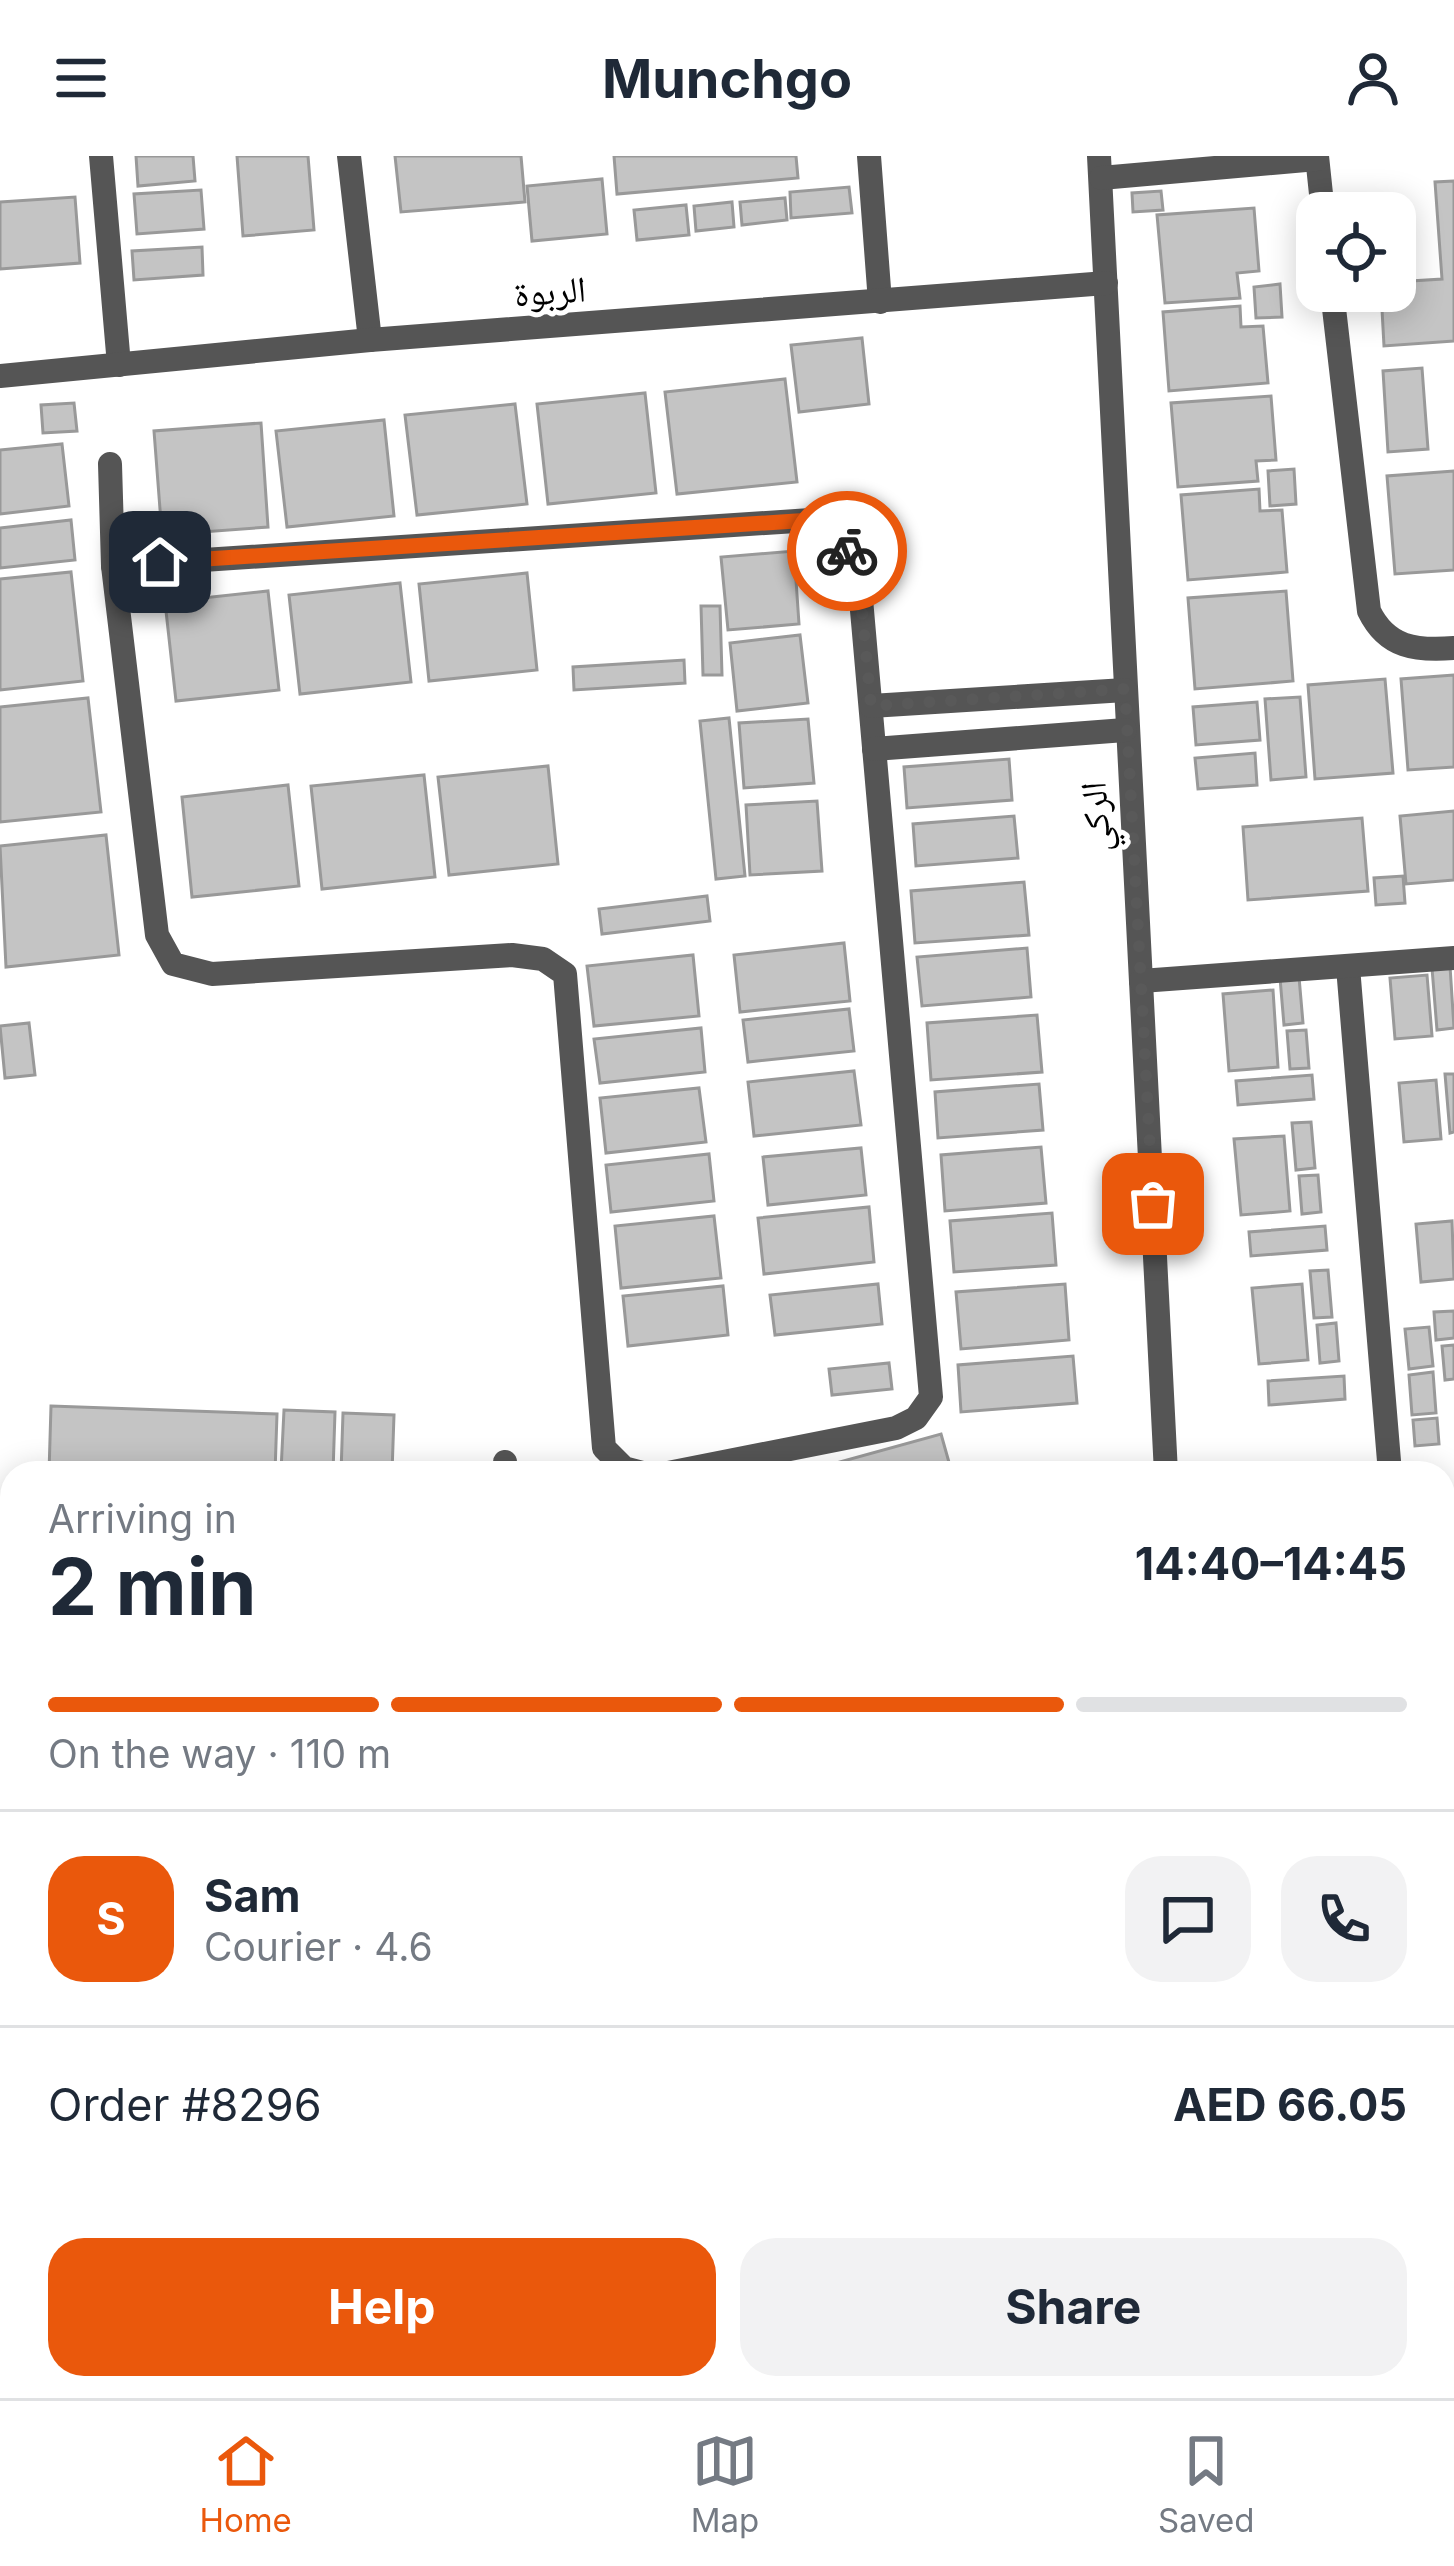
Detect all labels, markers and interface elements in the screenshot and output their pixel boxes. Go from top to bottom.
icon: menu [48,45,114,111]
icon: person [1340,45,1406,111]
text: Munchgo [602,46,852,111]
map controls [1296,192,1416,312]
button: locate [1296,192,1416,312]
street label: الربوة [512,267,588,315]
courier [787,491,907,611]
pin [109,511,211,613]
icon: bike [814,518,880,584]
icon: home [127,529,193,595]
street label: الركي [1071,780,1127,854]
pin [1102,1153,1204,1255]
icon: bag [1120,1171,1186,1237]
text: Arriving in [48,1495,237,1542]
text: 14:40–14:45 [1135,1536,1407,1591]
text: 2 min [48,1539,256,1634]
text: On the way · 110 m [48,1730,391,1777]
button: chat [1125,1856,1251,1982]
button: phone [1281,1856,1407,1982]
text: Sam [204,1868,301,1923]
text: S [96,1891,126,1946]
text: Courier · 4.6 [204,1923,433,1970]
text: Order #8296 [48,2077,322,2132]
text: AED 66.05 [1173,2077,1407,2132]
button: Help [48,2238,716,2376]
button: Share [740,2238,1407,2376]
tab: Home [199,2428,292,2540]
tab: Map [691,2428,759,2540]
tab: Saved [1158,2428,1255,2540]

